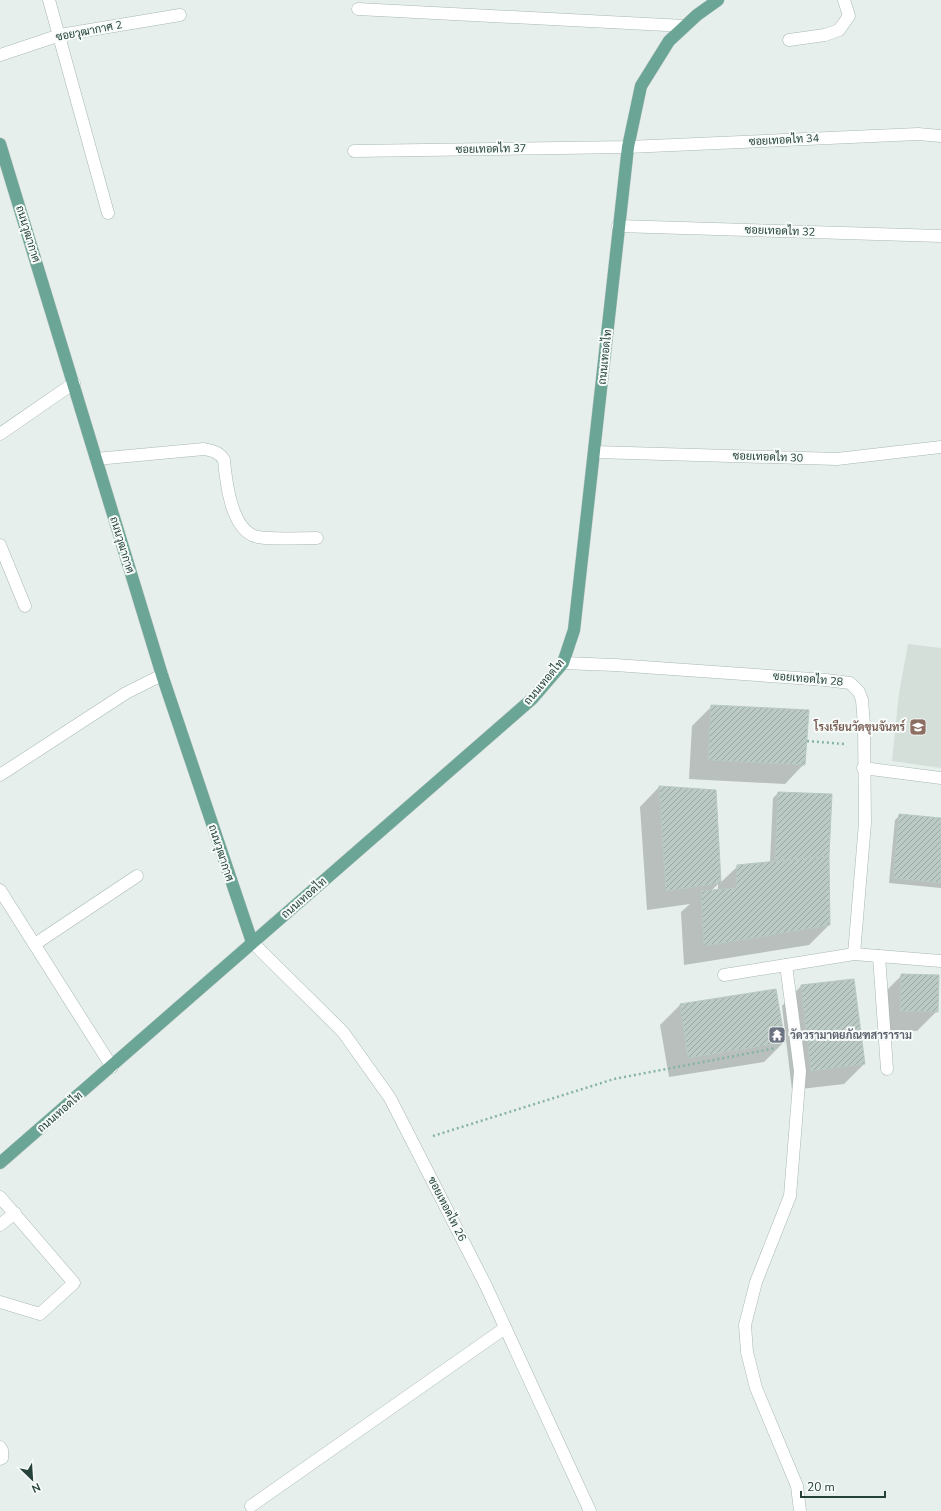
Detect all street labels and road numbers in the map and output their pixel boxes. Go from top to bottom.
street label: ซอยวุฒากาศ 2 [55,17,124,46]
street label: ซอยเทอดไท 34 [748,130,820,149]
street label: ซอยเทอดไท 37 [456,140,526,157]
street label: ถนนวุฒากาศ [11,204,44,265]
street label: ซอยเทอดไท 32 [744,221,816,240]
street label: ถนนเทอดไท [594,328,615,385]
street label: ซอยเทอดไท 30 [732,447,804,466]
street label: ถนนวุฒากาศ [105,515,138,576]
street label: ถนนเทอดไท [520,655,568,708]
street label: ซอยเทอดไท 28 [772,667,844,690]
street label: ถนนวุฒากาศ [204,823,237,884]
street label: ถนนเทอดไท [277,873,330,922]
street label: ถนนเทอดไท [33,1087,86,1136]
street label: ซอยเทอดไท 26 [424,1174,471,1244]

